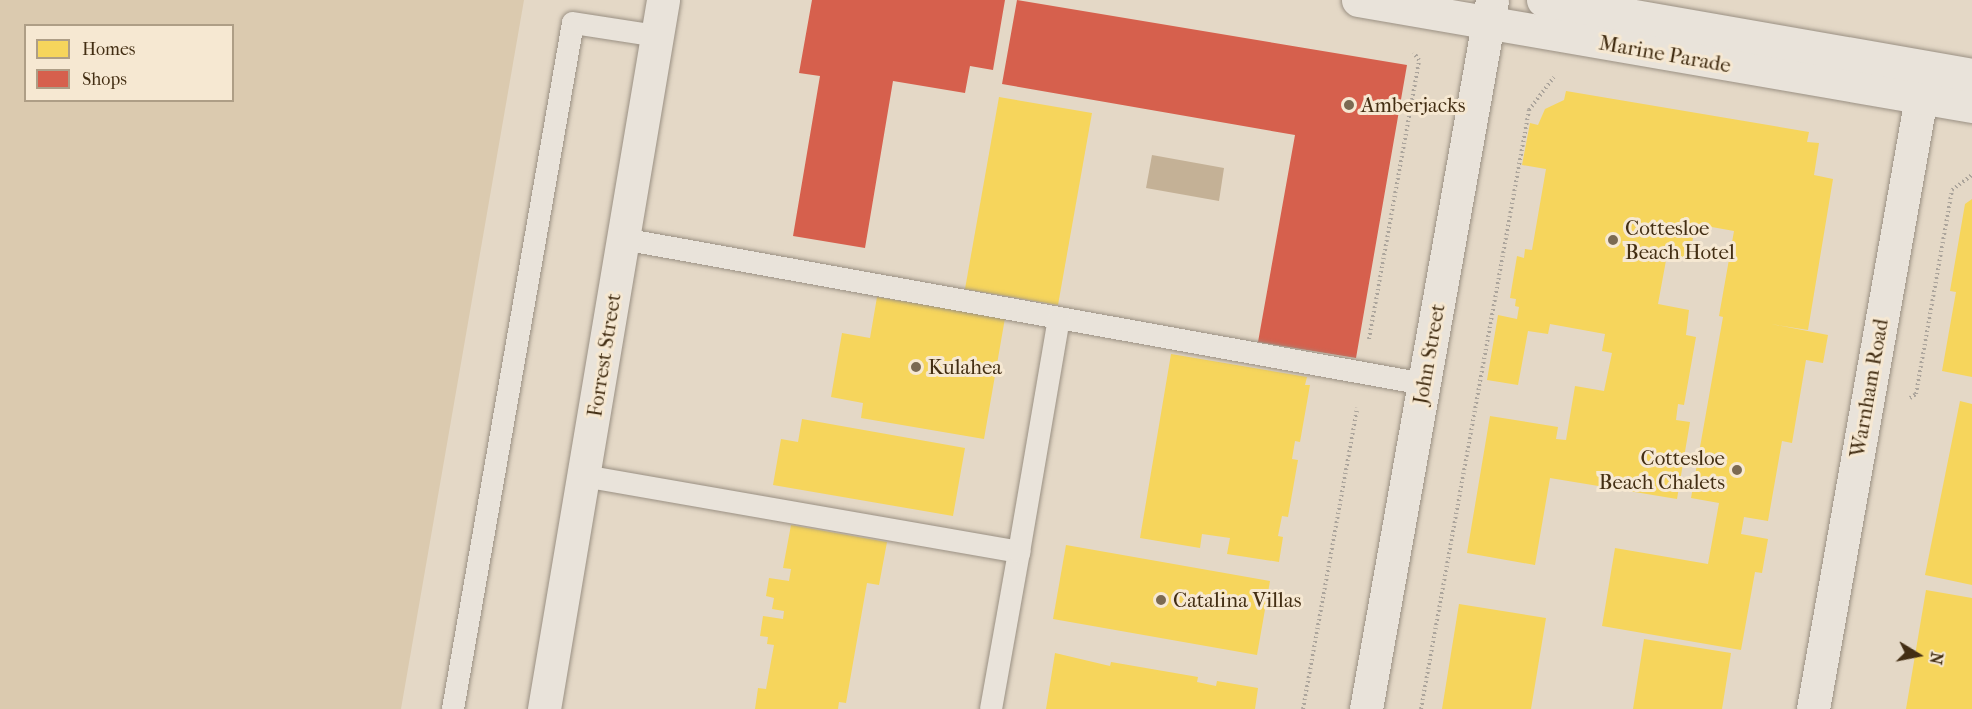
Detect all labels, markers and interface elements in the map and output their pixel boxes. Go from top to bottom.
legend [24,24,234,102]
street label: Marine Parade [1597,30,1733,78]
text: Homes [82,39,136,60]
text: Shops [82,69,127,90]
place label: Amberjacks [1361,92,1465,118]
marker: Amberjacks [1342,98,1356,112]
place label: Cottesloe Beach Hotel [1625,215,1735,265]
marker: Cottesloe Beach Hotel [1606,233,1620,247]
street label: Forrest Street [582,291,626,419]
street label: John Street [1408,302,1450,406]
street label: Warnham Road [1844,317,1894,459]
place label: Kulahea [928,354,1002,380]
marker: Kulahea [909,360,923,374]
place label: Cottesloe Beach Chalets [1599,445,1725,495]
marker: Cottesloe Beach Chalets [1730,463,1744,477]
place label: Catalina Villas [1173,587,1301,613]
marker: Catalina Villas [1154,593,1168,607]
north arrow [1888,625,1948,685]
text: N [1926,651,1947,666]

